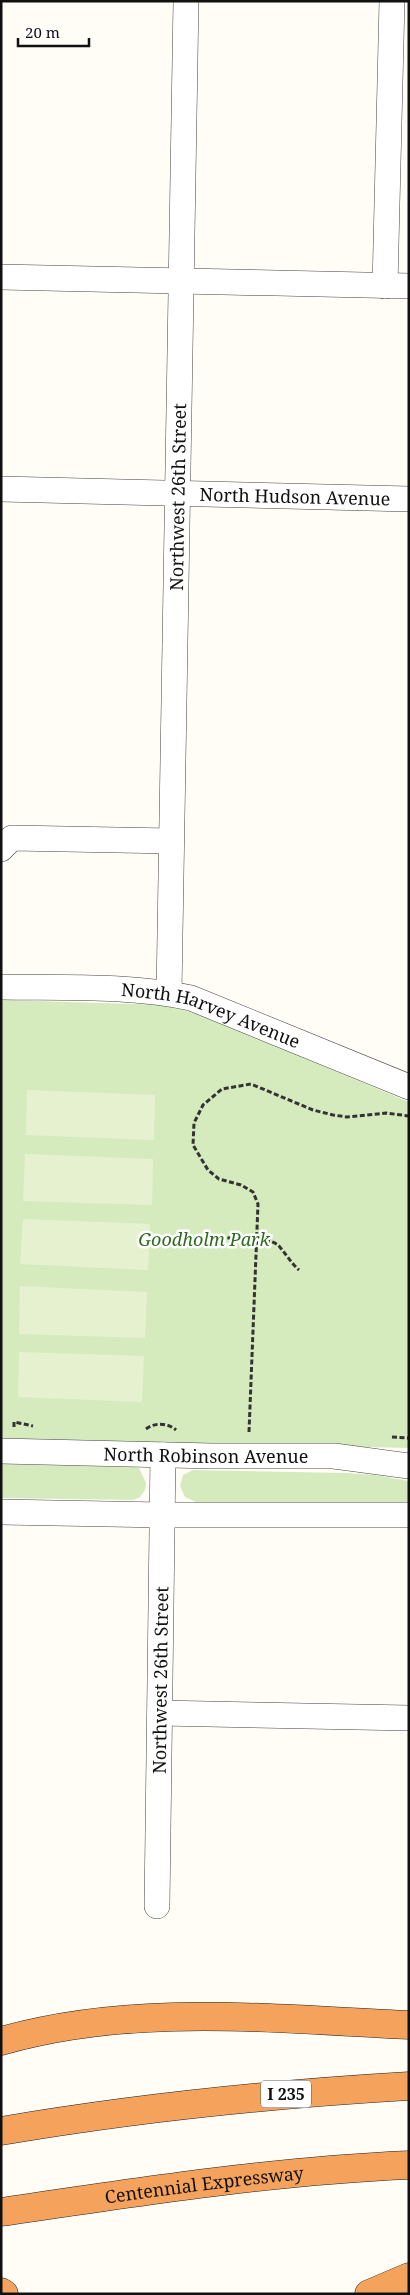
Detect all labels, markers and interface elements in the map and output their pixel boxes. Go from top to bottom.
scale bar [18,15,89,47]
text: 20 m [25,22,60,42]
street label: Northwest 26th Street [164,403,191,591]
street label: North Hudson Avenue [199,482,391,511]
street label: North Harvey Avenue [120,977,304,1053]
park label: Goodholm Park [138,1227,271,1251]
street label: North Robinson Avenue [103,1441,308,1468]
street label: Northwest 26th Street [147,1586,173,1774]
road number: I 235 [261,2080,311,2108]
street label: Centennial Expressway [103,2160,305,2209]

